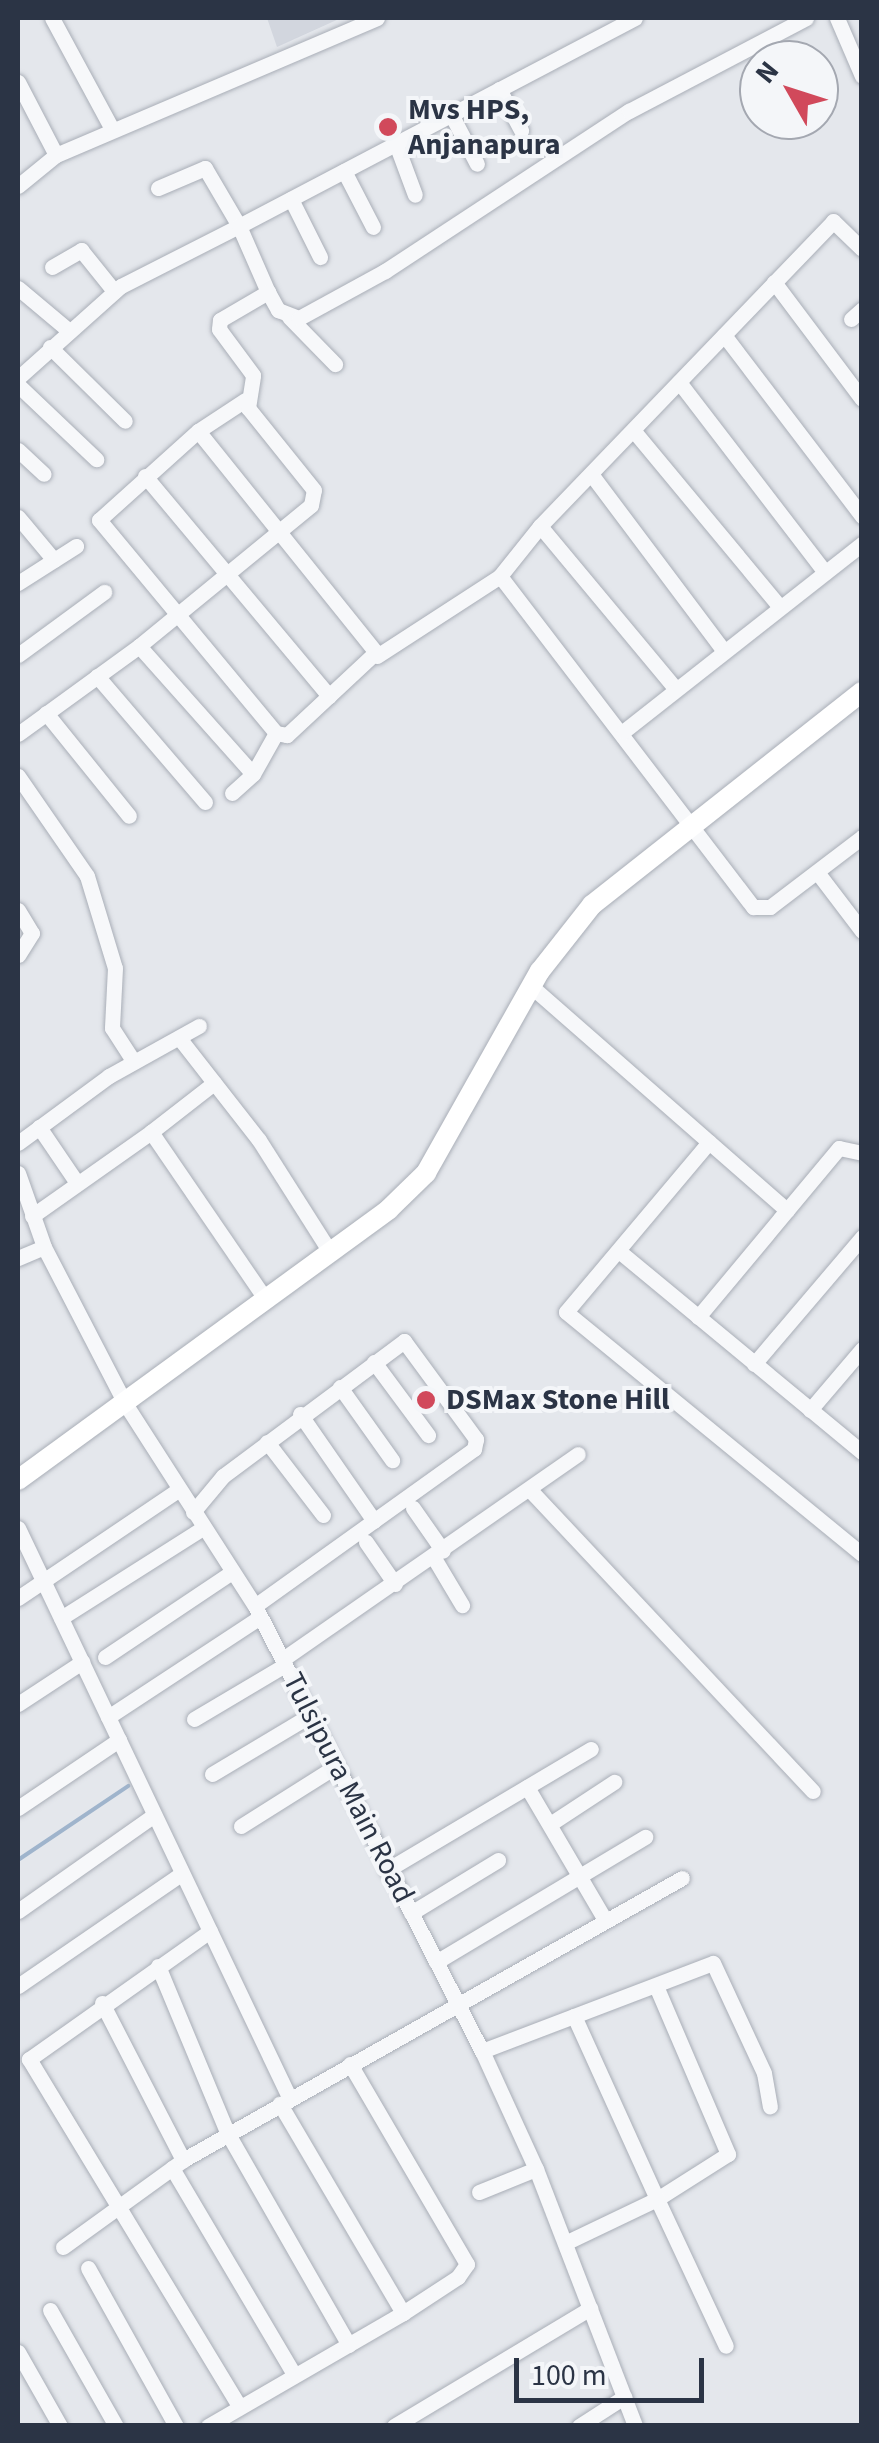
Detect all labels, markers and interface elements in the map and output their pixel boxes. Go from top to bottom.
north arrow [739,40,839,140]
text: N [746,53,789,92]
place label: Mvs HPS, Anjanapura [408,92,561,162]
marker: Mvs HPS, Anjanapura [377,116,399,138]
place label: DSMax Stone Hill [446,1382,670,1418]
marker: DSMax Stone Hill [415,1389,437,1411]
street label: Tulsipura Main Road [274,1667,422,1909]
scale bar [519,2338,709,2400]
text: 100 m [531,2354,607,2397]

